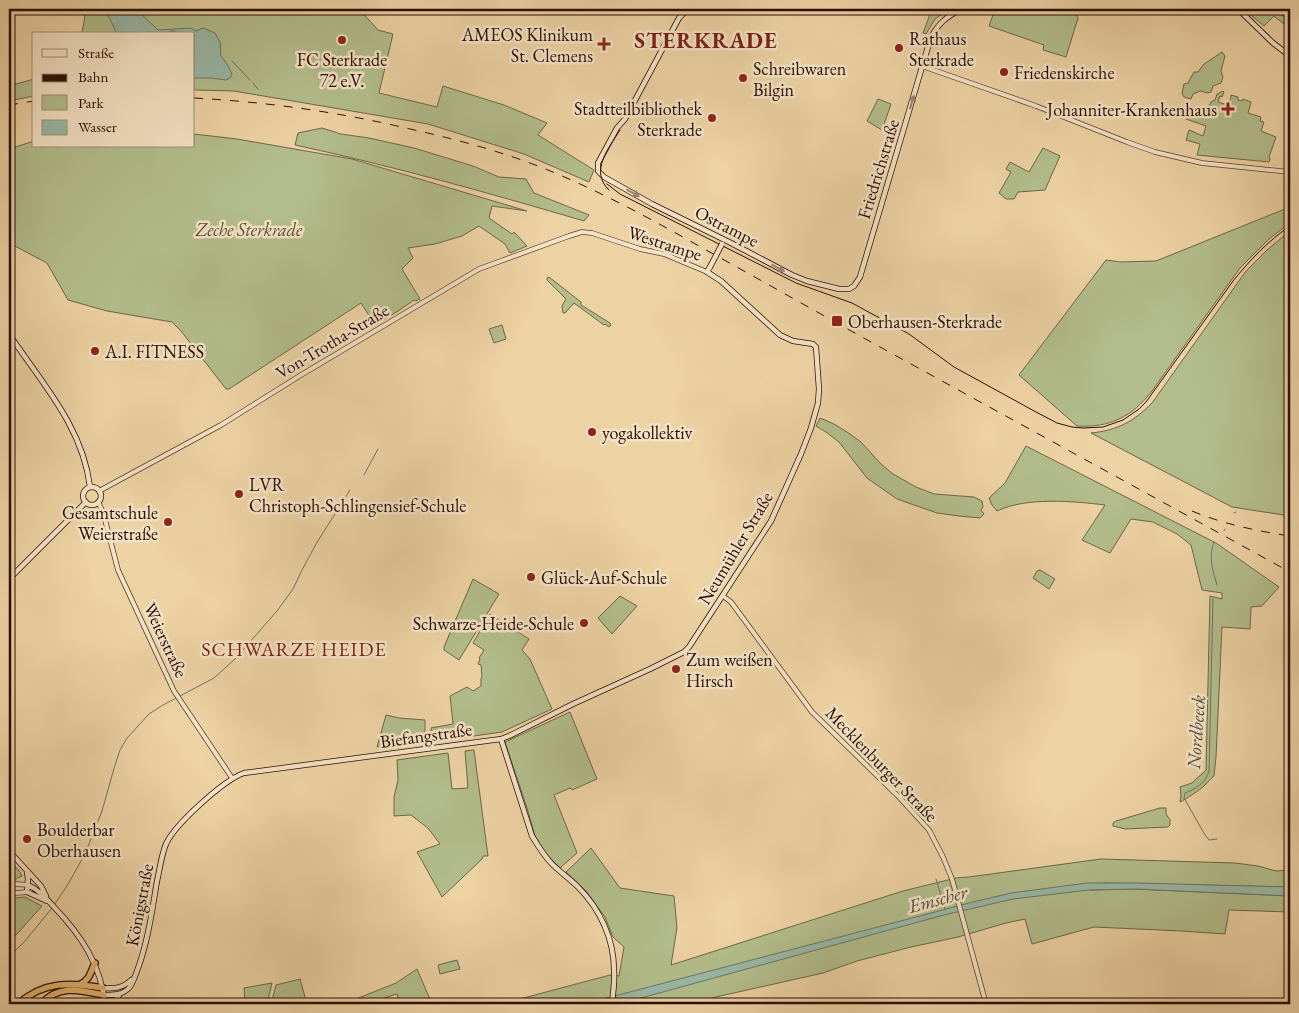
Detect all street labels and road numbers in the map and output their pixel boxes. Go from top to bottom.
street label: Friedrichstraße [852,116,904,222]
street label: Ostrampe [691,200,763,252]
street label: Westrampe [625,220,705,266]
street label: Von-Trotha-Straße [271,298,393,384]
street label: Neumühler Straße [692,487,778,609]
street label: Weierstraße [139,599,193,681]
street label: Mecklenburger Straße [821,701,943,827]
street label: Biefangstraße [379,717,473,753]
street label: Königstraße [120,862,158,948]

